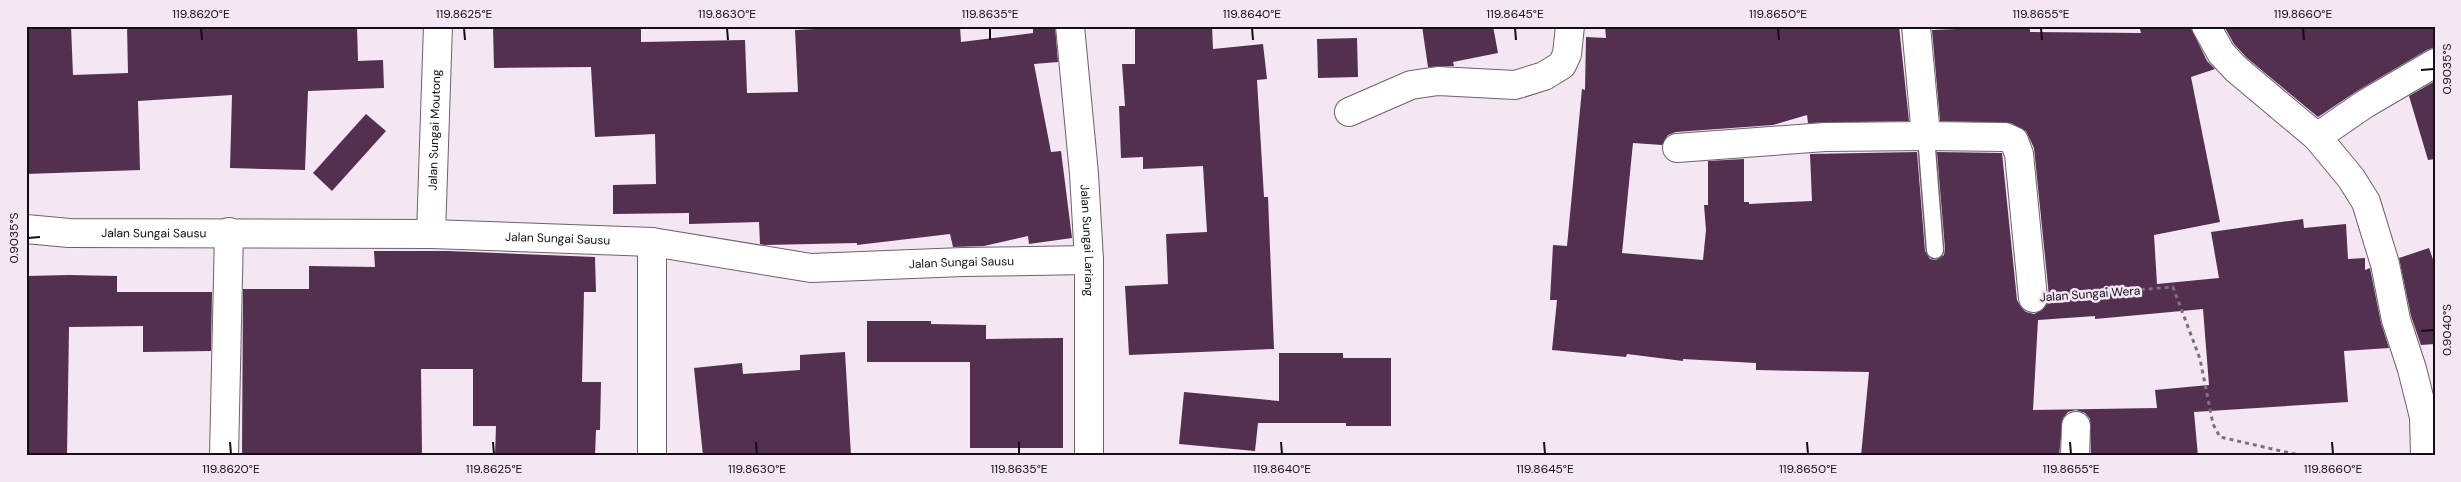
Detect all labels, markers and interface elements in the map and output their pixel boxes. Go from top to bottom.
text: 119.8620°E [172,6,230,22]
text: 119.8625°E [436,6,493,22]
text: 119.8630°E [698,6,756,22]
text: 119.8635°E [961,6,1019,22]
text: 119.8640°E [1223,6,1281,22]
text: 119.8645°E [1486,6,1544,22]
text: 119.8650°E [1749,6,1807,22]
text: 119.8655°E [2012,6,2070,22]
text: 119.8660°E [2274,6,2332,22]
text: 0.9035°S [2439,43,2455,94]
street label: Jalan Sungai Moutong [424,69,445,191]
street label: Jalan Sungai Lariang [1077,184,1097,297]
text: 0.9035°S [6,212,22,263]
street label: Jalan Sungai Sausu [101,225,207,241]
street label: Jalan Sungai Sausu [505,229,611,248]
street label: Jalan Sungai Sausu [909,253,1014,272]
street label: Jalan Sungai Wera [2039,283,2141,305]
text: 0.9040°S [2439,304,2455,356]
text: 119.8620°E [202,461,260,477]
text: 119.8625°E [466,461,523,477]
text: 119.8630°E [728,461,786,477]
text: 119.8635°E [990,461,1048,477]
text: 119.8640°E [1253,461,1311,477]
text: 119.8645°E [1516,461,1574,477]
text: 119.8650°E [1779,461,1837,477]
text: 119.8655°E [2042,461,2100,477]
text: 119.8660°E [2304,461,2362,477]

